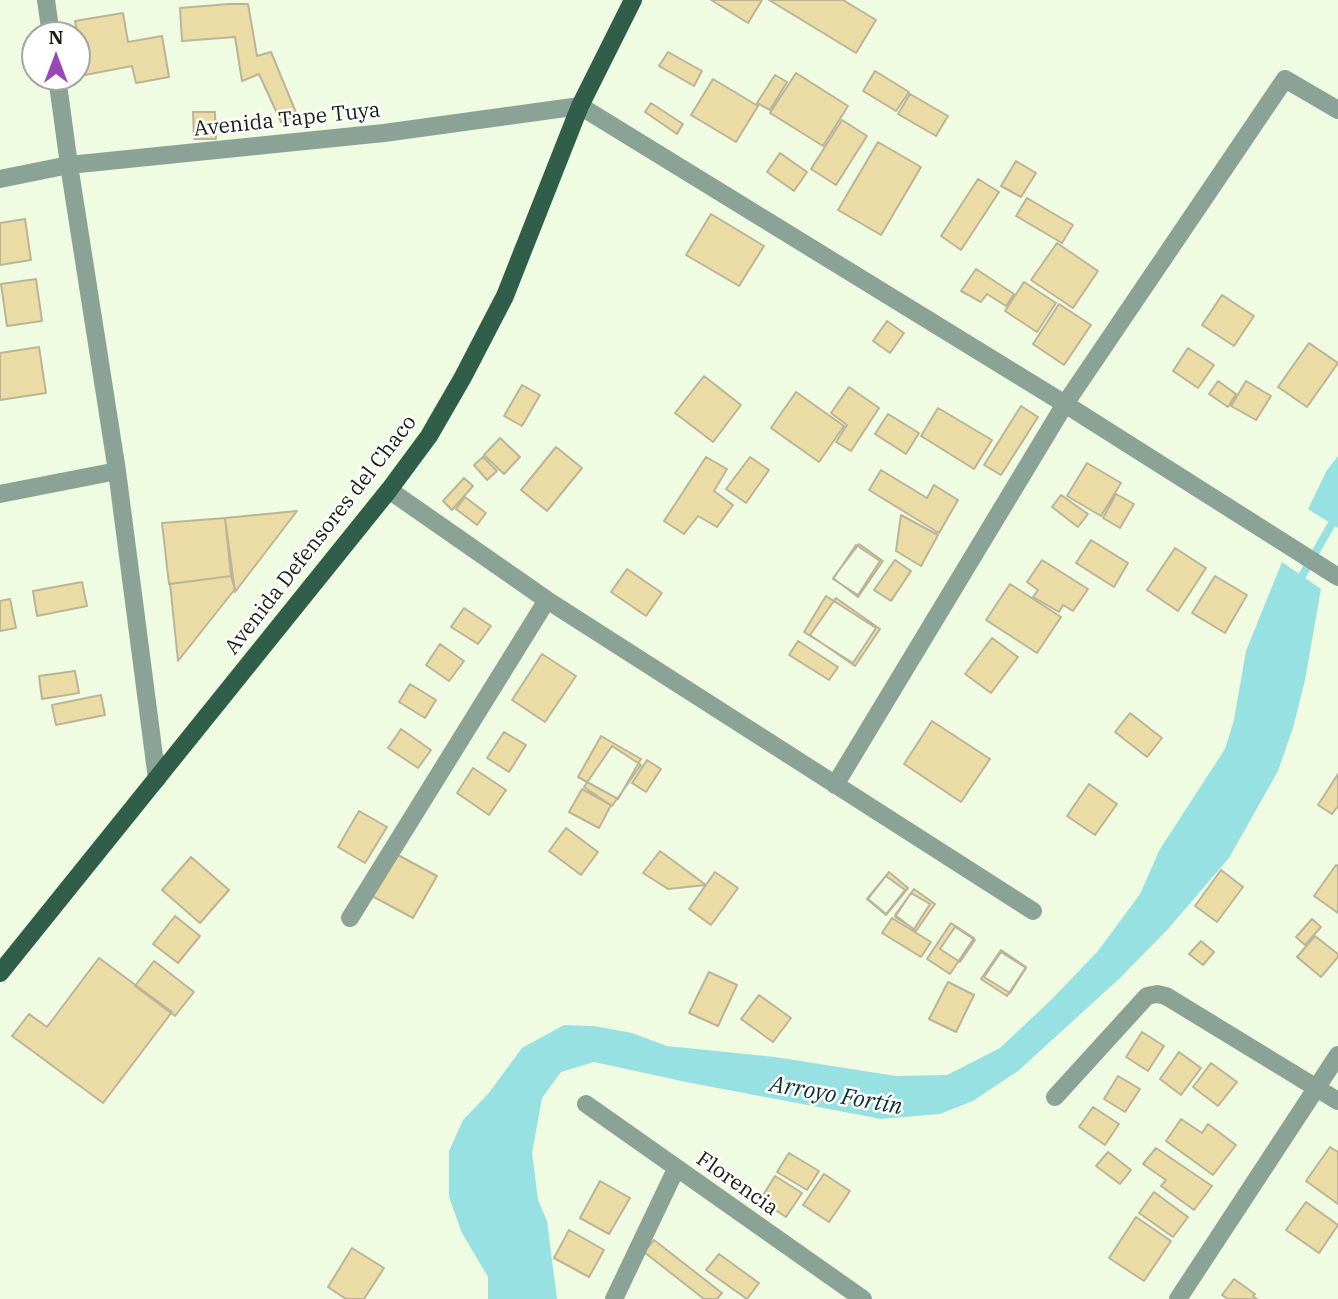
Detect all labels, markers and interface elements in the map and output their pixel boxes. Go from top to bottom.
north arrow [21,21,91,91]
text: N [48,25,64,49]
street label: Avenida Tape Tuya [192,98,382,142]
street label: Avenida Defensores del Chaco [220,410,422,660]
water label: Arroyo Fortín [768,1071,904,1121]
street label: Florencia [691,1147,783,1221]

